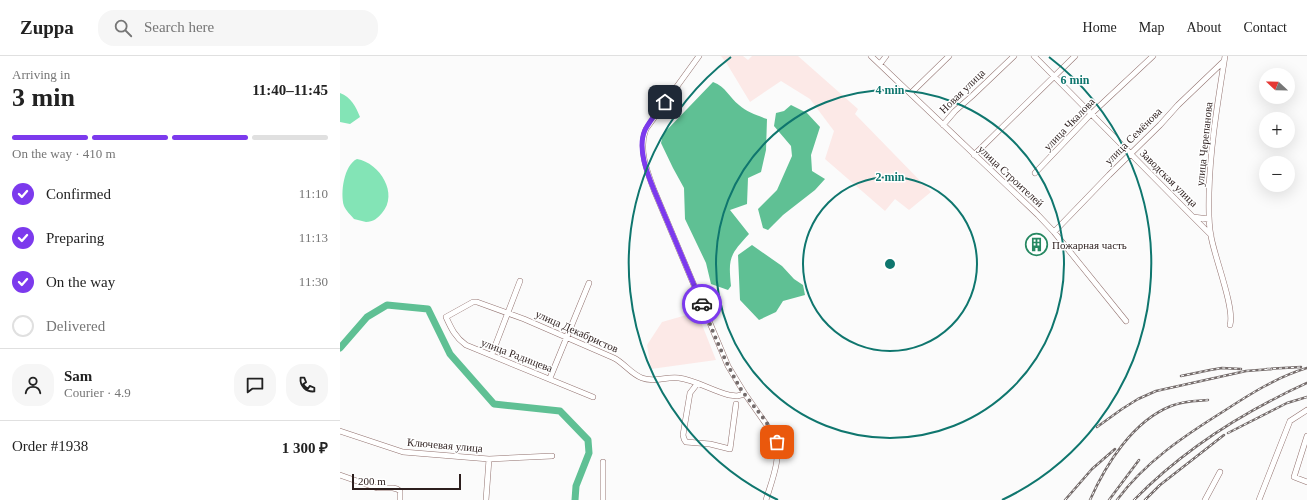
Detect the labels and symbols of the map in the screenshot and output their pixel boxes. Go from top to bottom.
street label: Новая улица [937,66,987,116]
north arrow [1259,68,1295,104]
text: 6 min [1060,73,1090,87]
text: 4 min [875,83,905,97]
pin [648,85,682,119]
street label: улица Чкалова [1041,95,1097,153]
street label: улица Черепанова [1194,101,1214,187]
street label: улица Семёнова [1102,105,1164,167]
street label: улица Строителей [976,143,1046,209]
street label: Заводская улица [1138,147,1200,209]
text: 2 min [875,170,905,184]
building icon: Пожарная часть [1023,232,1049,258]
place label: Пожарная часть [1052,239,1127,251]
centre of rings [883,257,897,271]
courier [682,284,722,324]
street label: улица Декабристов [534,307,620,355]
street label: улица Радищева [480,336,555,374]
pin [760,425,794,459]
street label: Ключевая улица [407,436,483,454]
scale bar [352,472,461,491]

